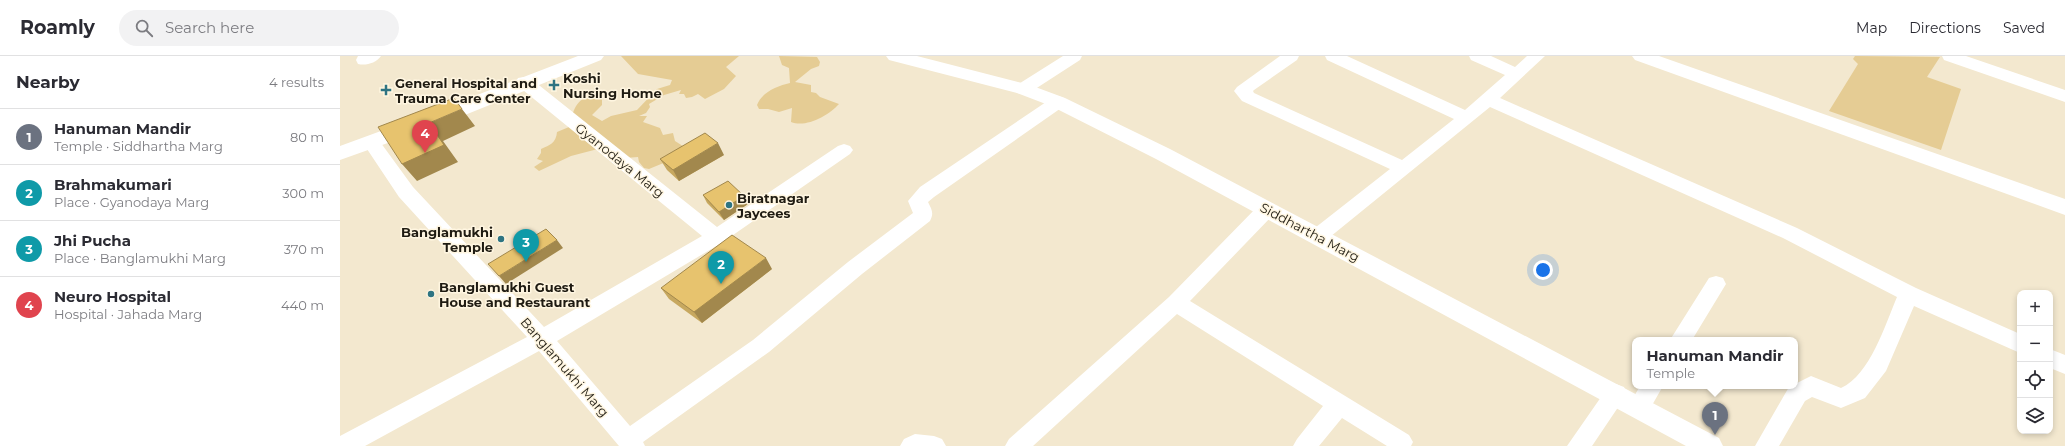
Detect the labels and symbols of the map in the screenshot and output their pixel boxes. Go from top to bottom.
place label: Koshi Nursing Home [563,70,662,101]
place label: General Hospital and Trauma Care Center [395,75,537,106]
marker: Koshi Nursing Home [548,79,560,91]
marker: General Hospital and Trauma Care Center [380,84,392,96]
street label: Gyanodaya Marg [572,119,668,201]
pin: 4 [412,120,438,153]
place label: Biratnagar Jaycees [736,190,810,221]
street label: Siddhartha Marg [1258,199,1362,265]
marker: Biratnagar Jaycees [724,200,734,210]
place label: Banglamukhi Temple [401,224,493,255]
pin: 3 [513,229,539,262]
marker: Banglamukhi Temple [496,234,506,244]
pin: 2 [708,251,734,284]
your location [1533,260,1553,280]
place label: Banglamukhi Guest House and Restaurant [439,279,591,310]
marker: Banglamukhi Guest House and Restaurant [426,289,436,299]
street label: Banglamukhi Marg [518,314,612,420]
pin: 1 [1702,402,1728,435]

